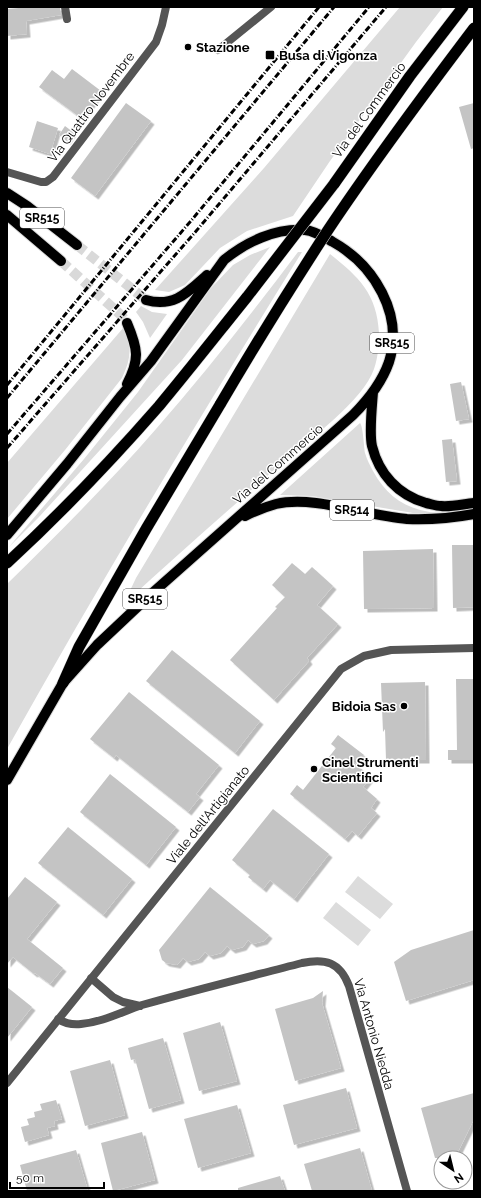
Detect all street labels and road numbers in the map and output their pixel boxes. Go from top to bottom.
street label: Via Quattro Novembre [45,49,138,165]
street label: Via del Commercio [329,59,409,161]
road number: SR515 [20,208,64,228]
road number: SR515 [370,333,414,353]
street label: Via del Commercio [230,421,326,507]
road number: SR514 [330,500,374,520]
road number: SR515 [123,589,167,609]
street label: Viale dell'Artigianato [164,762,253,867]
street label: Via Antonio Niedda [351,977,397,1091]

